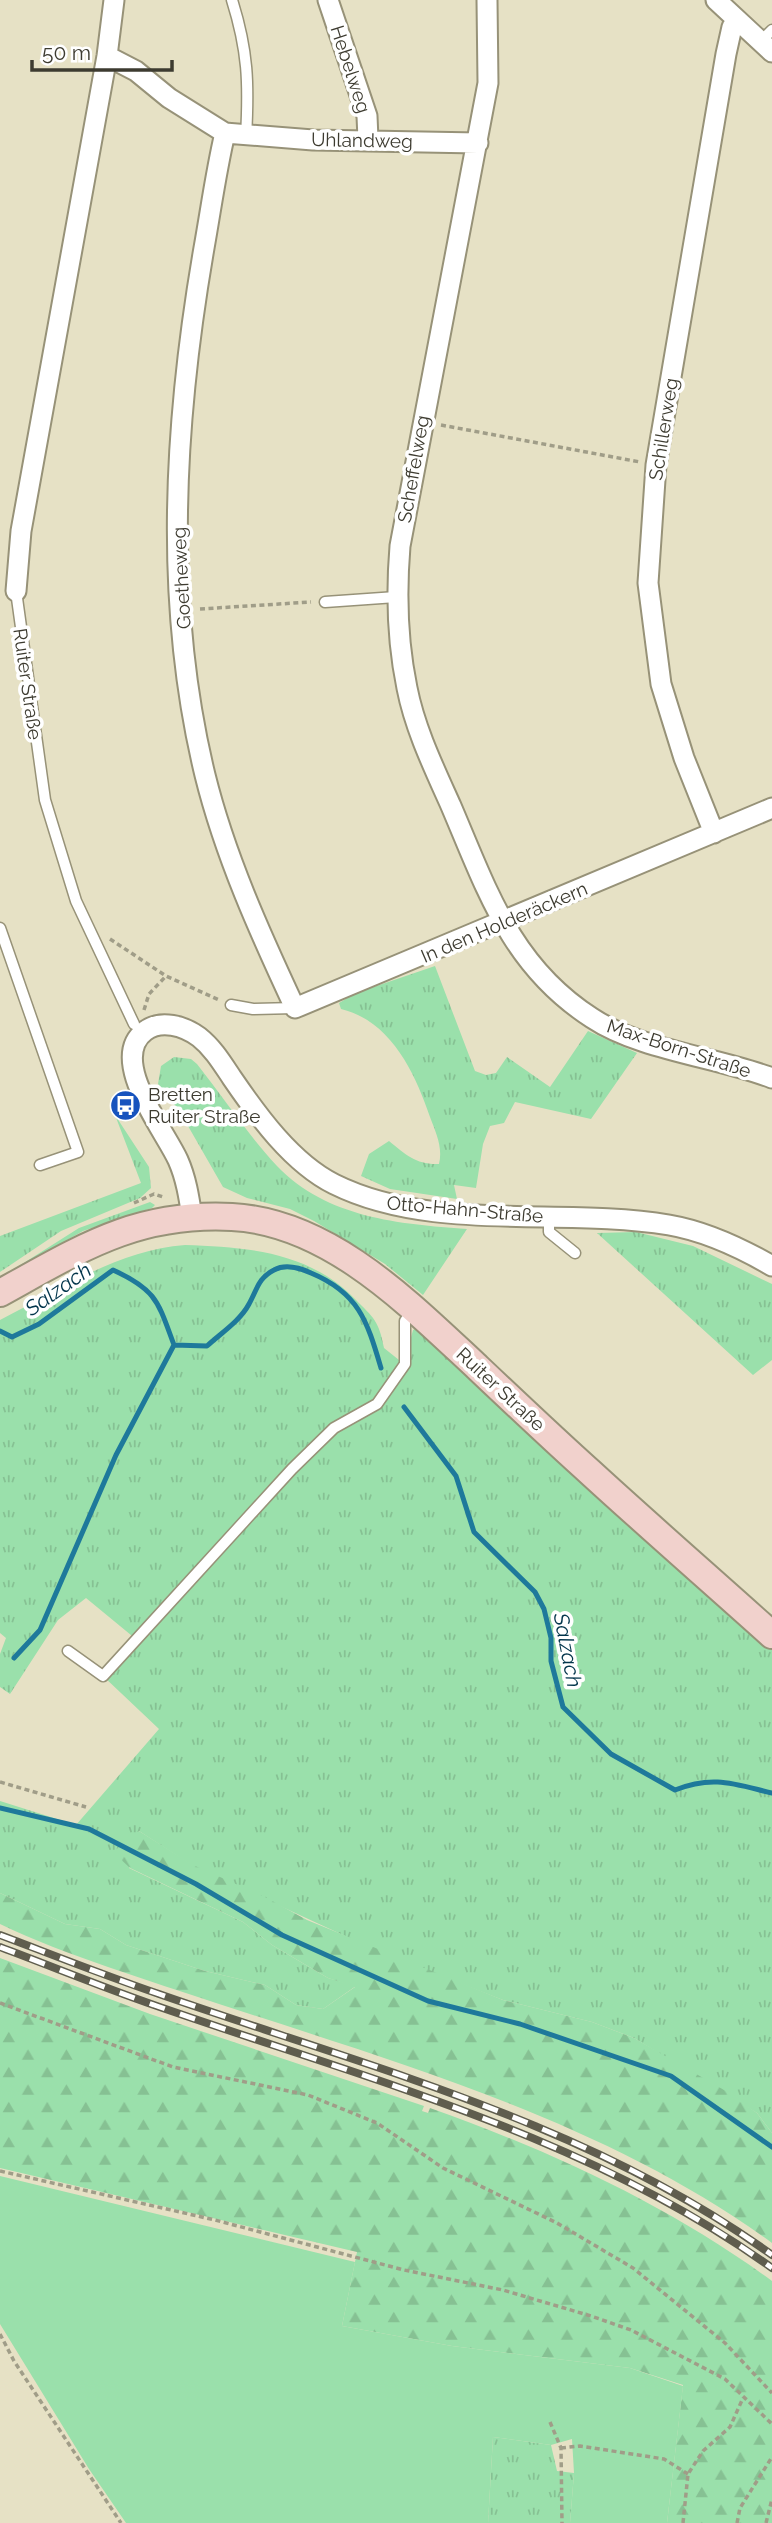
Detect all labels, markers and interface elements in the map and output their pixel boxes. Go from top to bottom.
street label: Hebelweg [327,22,375,116]
scale bar [32,28,172,72]
text: 50 m [42,40,91,65]
street label: Uhlandweg [311,128,413,152]
street label: Schillerweg [644,376,682,482]
street label: Scheffelweg [393,413,433,525]
street label: Goetheweg [167,526,195,630]
street label: Ruiter Straße [9,627,47,741]
street label: In den Holderäckern [417,877,591,967]
street label: Max-Born-Straße [604,1014,754,1082]
place label: Bretten Ruiter Straße [148,1083,260,1127]
bus stop icon: Bretten Ruiter Straße [108,1088,142,1122]
street label: Otto-Hahn-Straße [386,1191,544,1227]
water label: Salzach [19,1257,96,1321]
street label: Ruiter Straße [452,1343,550,1435]
water label: Salzach [548,1610,587,1689]

